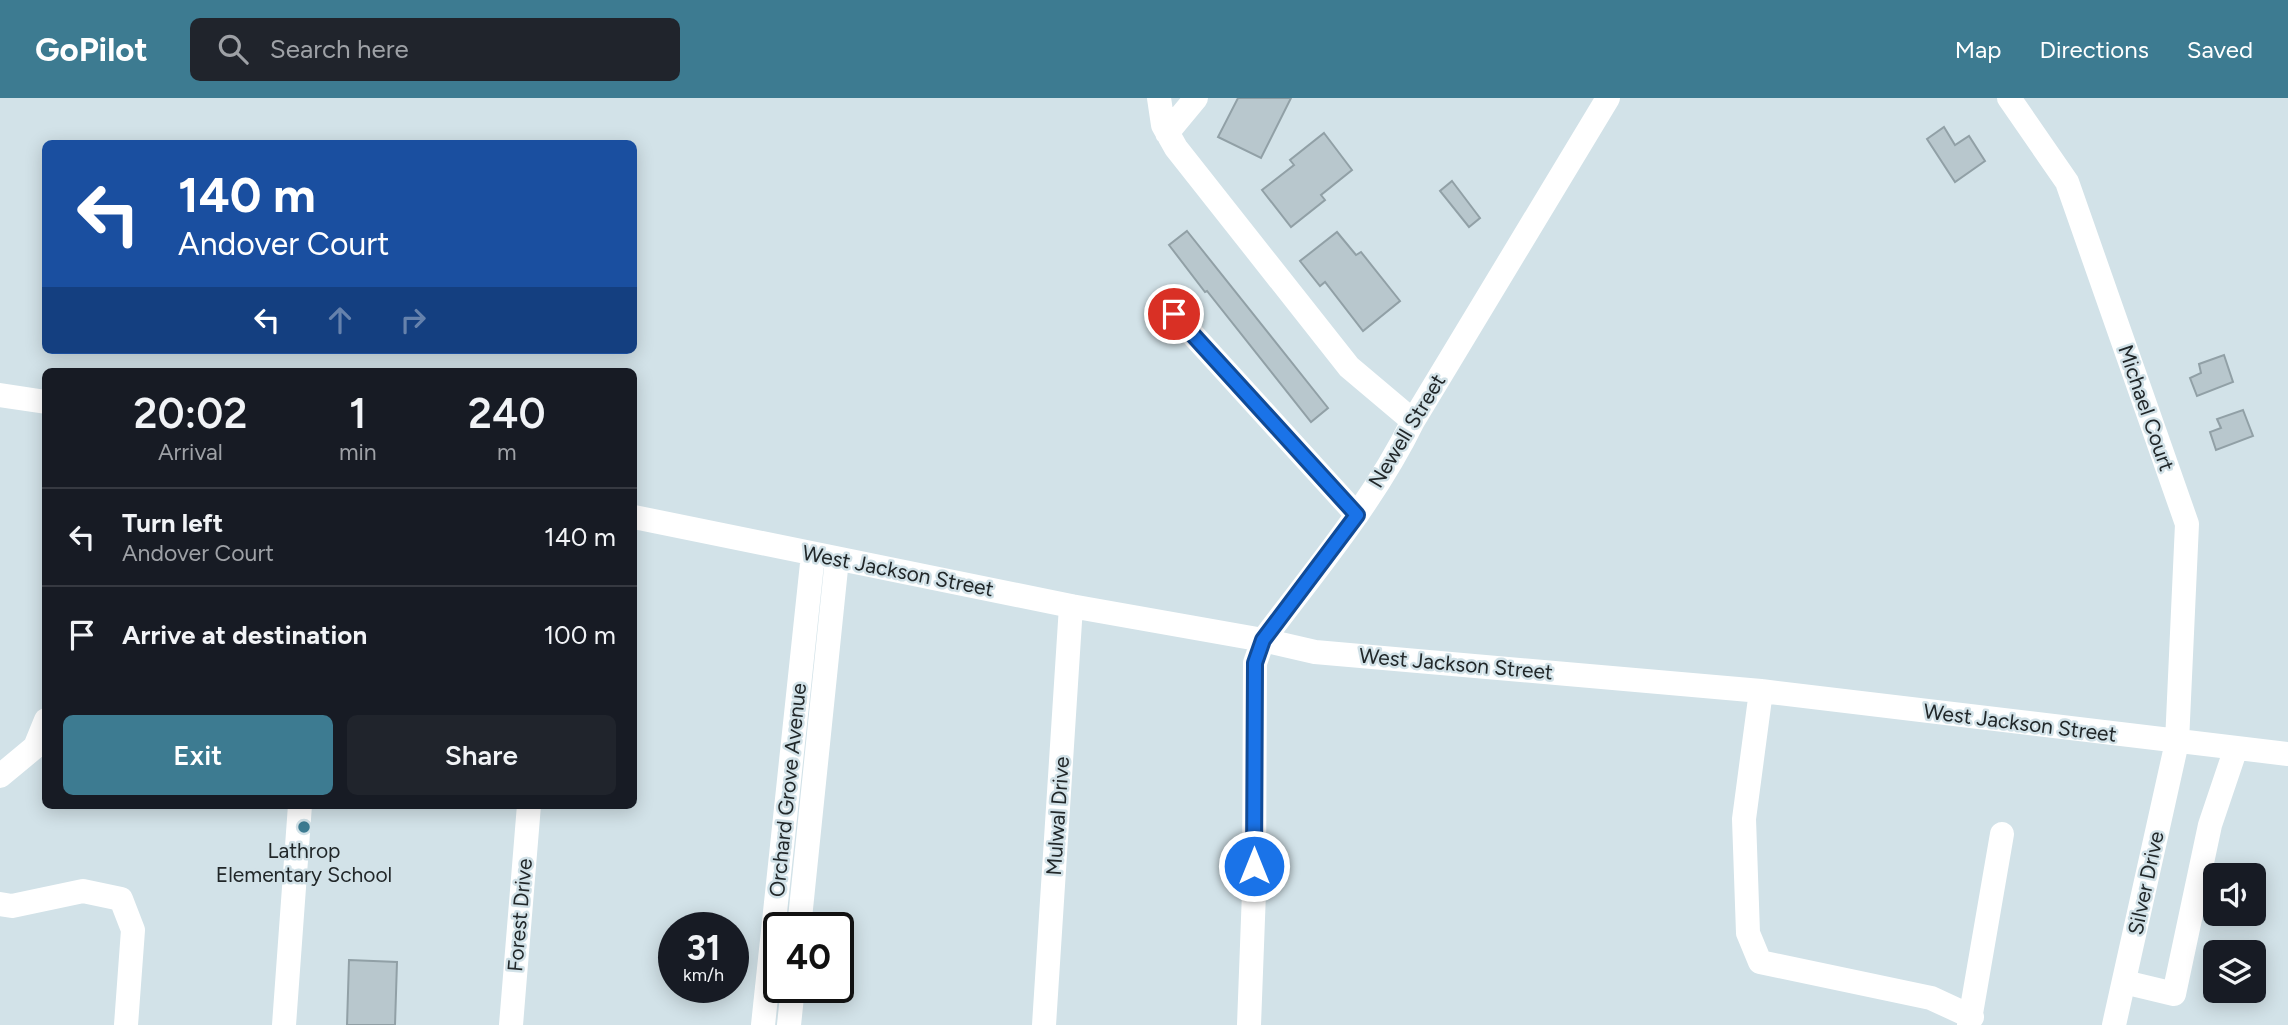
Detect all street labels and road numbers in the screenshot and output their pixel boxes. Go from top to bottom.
street label: Michael Court [2113,341,2180,474]
street label: Newell Street [1363,369,1450,492]
street label: West Jackson Street [800,540,996,601]
street label: West Jackson Street [1358,643,1554,684]
street label: Orchard Grove Avenue [764,682,811,898]
street label: West Jackson Street [1922,698,2118,747]
street label: Mulwal Drive [1041,756,1074,876]
street label: Silver Drive [2122,829,2169,937]
street label: Forest Drive [502,857,537,973]

